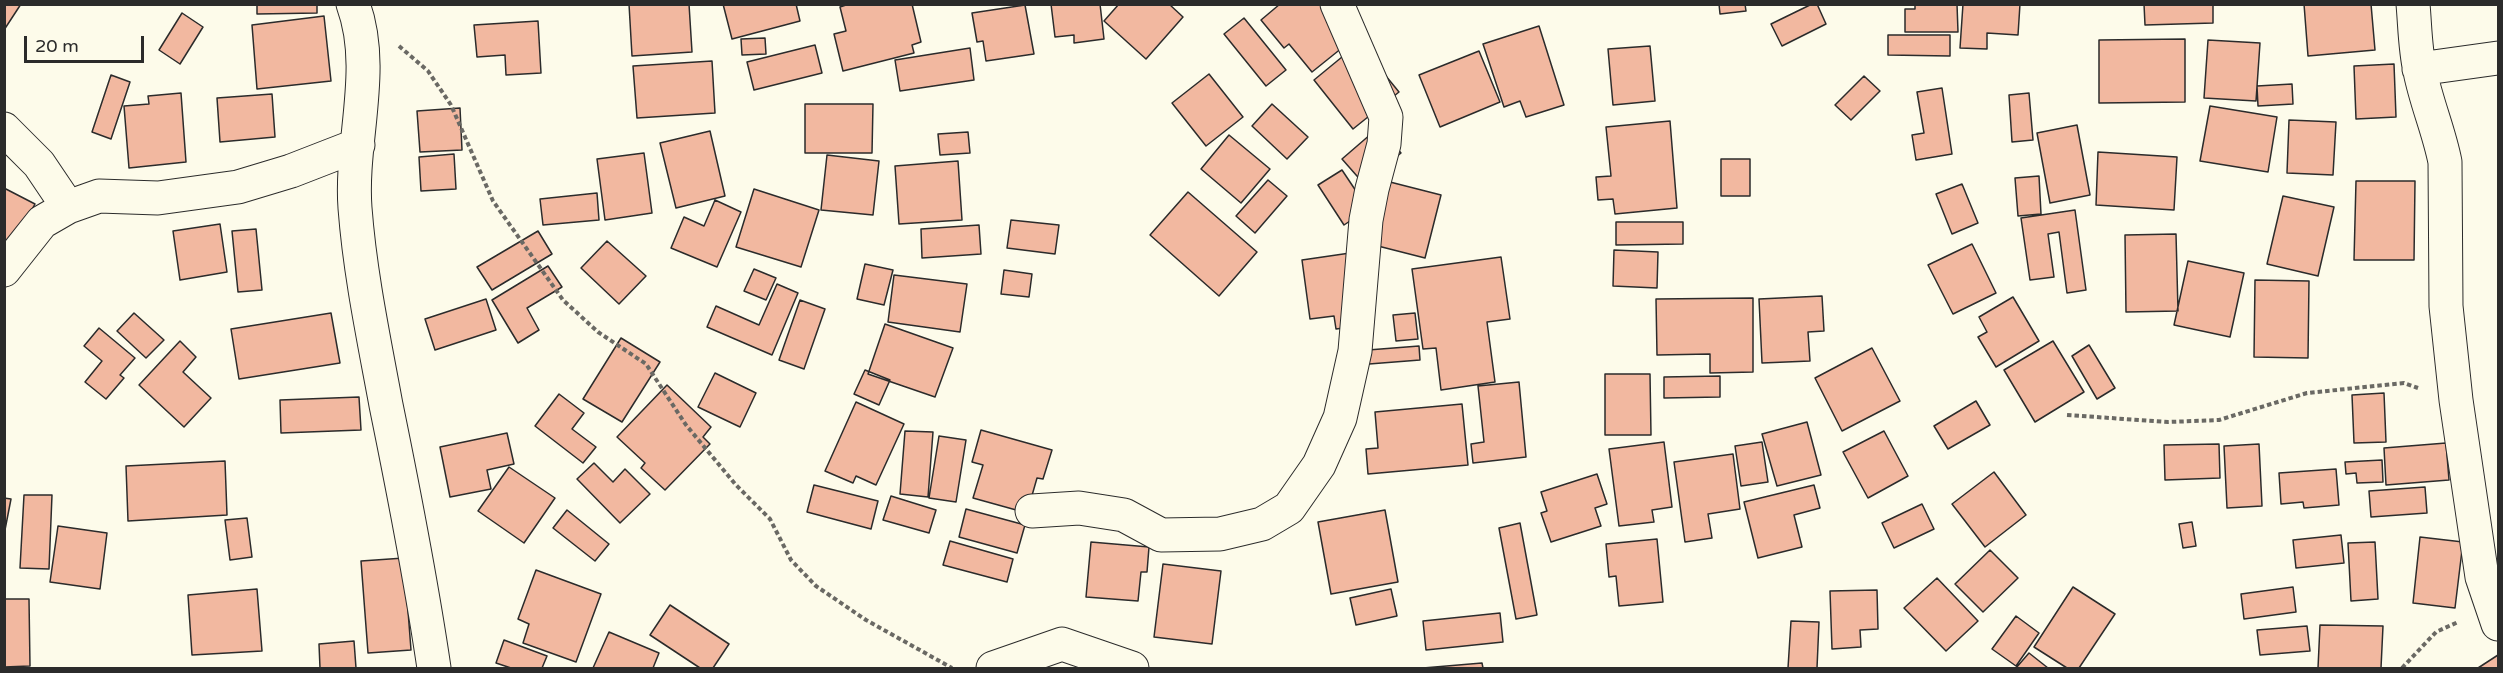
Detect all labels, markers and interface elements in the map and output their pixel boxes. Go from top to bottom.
scale bar [27,24,147,62]
text: 20 m [35,35,79,57]

